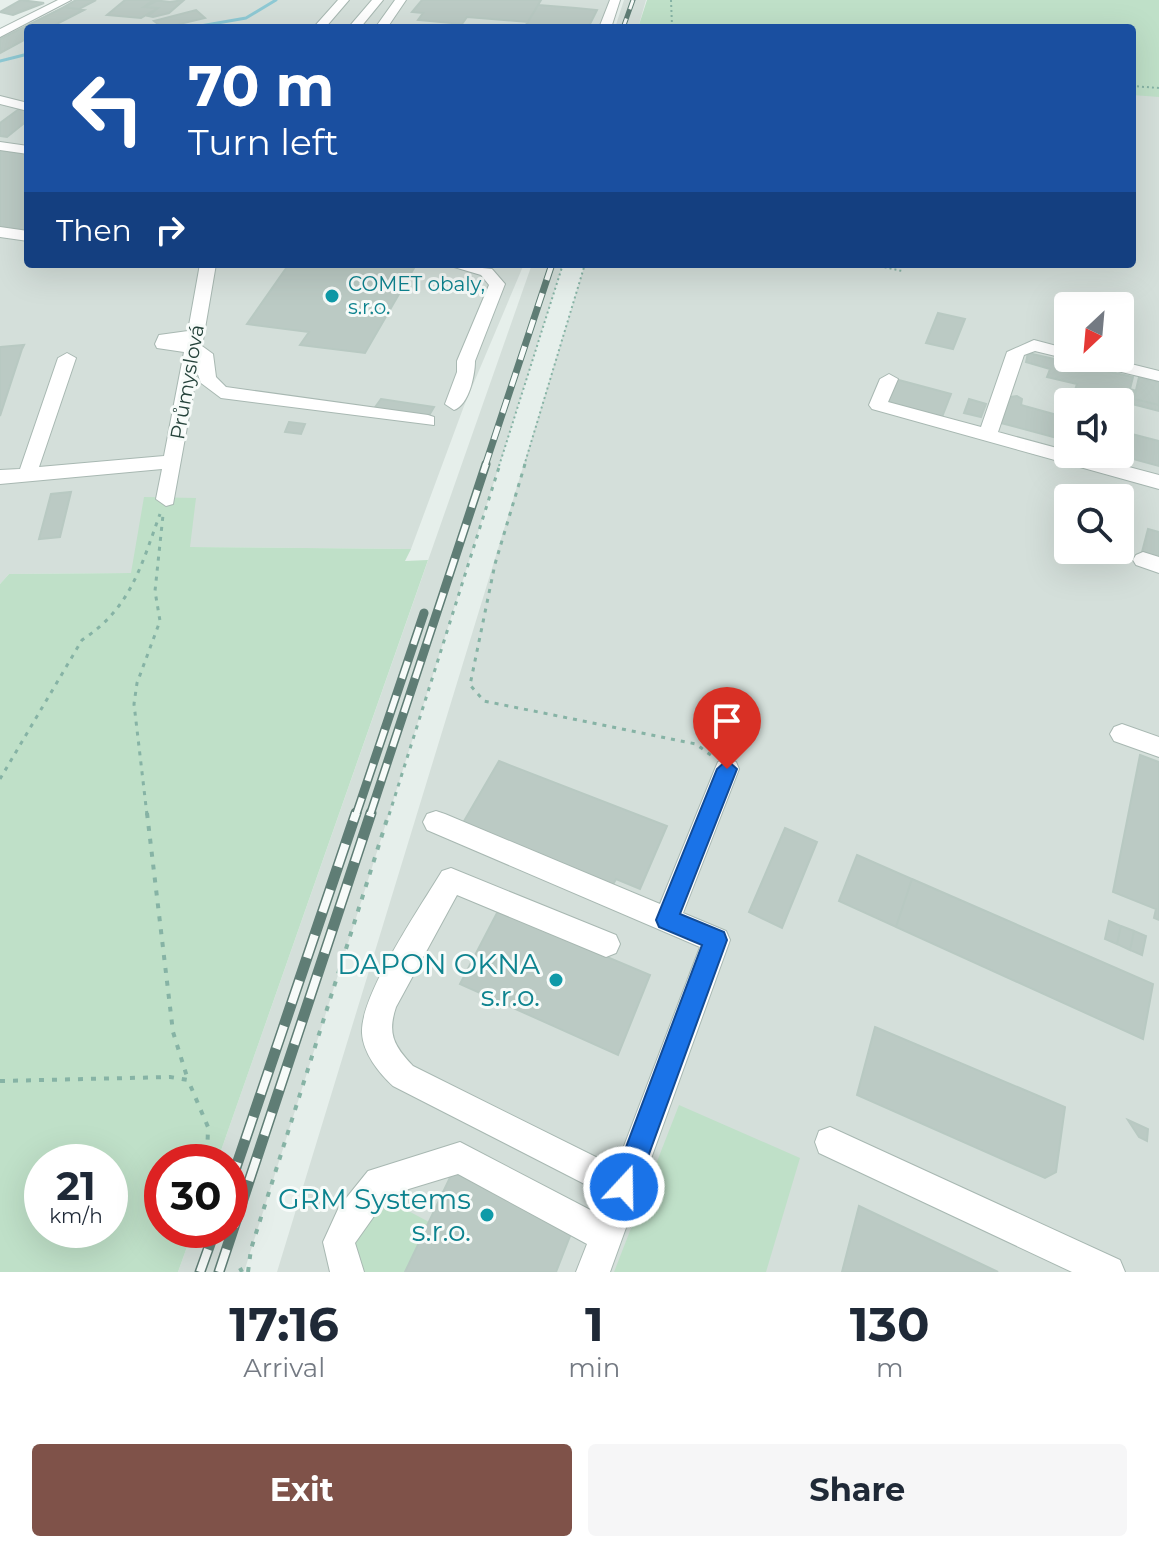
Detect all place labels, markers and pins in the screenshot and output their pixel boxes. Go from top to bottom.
place label: COMET obaly, s.r.o. [348,272,485,319]
marker: COMET obaly, s.r.o. [323,287,341,305]
pin [693,687,761,769]
place label: DAPON OKNA s.r.o. [337,947,541,1013]
marker: DAPON OKNA s.r.o. [547,971,565,989]
place label: GRM Systems s.r.o. [278,1182,471,1248]
marker: GRM Systems s.r.o. [478,1206,496,1224]

